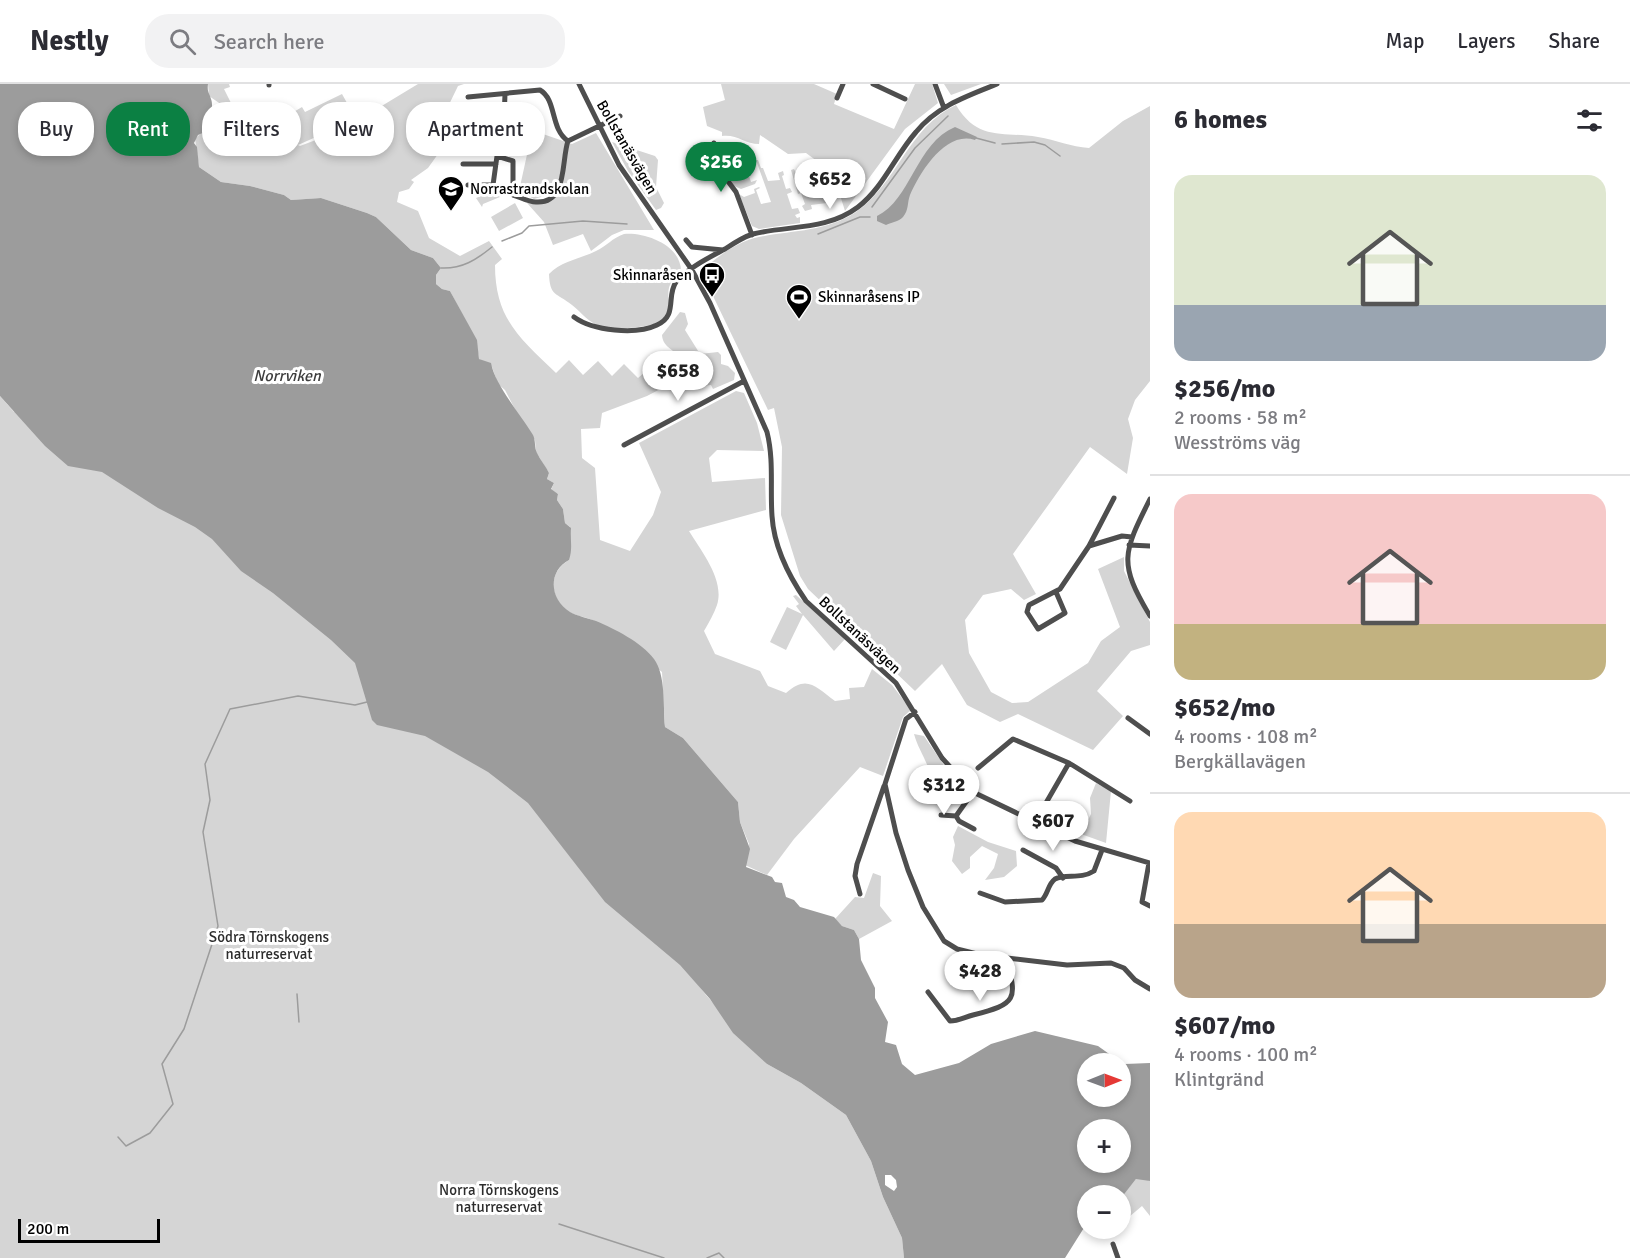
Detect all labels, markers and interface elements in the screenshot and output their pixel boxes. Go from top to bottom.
search box [145,14,565,68]
text: Nestly [30,24,109,58]
icon: search [166,25,199,58]
text: Search here [214,28,325,55]
text: Map [1386,28,1424,54]
text: Layers [1457,28,1515,54]
text: Share [1548,28,1600,54]
street label: Bollstanäsvägen [593,97,661,197]
chip: Buy [18,102,94,156]
chip: Rent [106,102,190,156]
chip: Filters [202,102,301,156]
chip: New [313,102,394,156]
chip: Apartment [406,102,545,156]
text: 6 homes [1174,104,1267,136]
icon: filters [1573,104,1606,137]
pin: $256 [685,142,757,193]
text: $256 [699,149,743,174]
pin: $652 [794,159,866,210]
text: $652 [808,166,852,191]
school or university icon: Norrastrandskolan [436,174,466,212]
place label: Norrastrandskolan [470,180,589,198]
icon: home [1336,214,1444,322]
bus stop icon: Skinnaråsen [697,260,727,298]
place label: Skinnaråsen [613,266,692,284]
sports icon: Skinnaråsens IP [784,282,814,320]
place label: Skinnaråsens IP [818,288,920,306]
pin: $658 [642,351,714,402]
text: $658 [656,358,700,383]
water label: Norrviken [253,366,322,386]
text: $256/mo [1174,373,1275,405]
text: 2 rooms · 58 m² [1174,405,1307,430]
text: Wesströms väg [1174,430,1301,455]
icon: home [1336,533,1444,641]
street label: Bollstanäsvägen [815,593,905,677]
text: $652/mo [1174,692,1275,724]
text: 4 rooms · 108 m² [1174,724,1318,749]
text: Bergkällavägen [1174,749,1306,774]
pin: $312 [908,765,980,816]
text: $312 [922,772,966,797]
pin: $607 [1017,801,1089,852]
text: $607 [1031,808,1075,833]
icon: home [1336,851,1444,959]
park label: Södra Törnskogens naturreservat [209,928,330,963]
pin: $428 [944,951,1016,1002]
text: $428 [958,958,1002,983]
text: $607/mo [1174,1010,1275,1042]
text: 4 rooms · 100 m² [1174,1042,1318,1067]
north arrow [1077,1053,1131,1107]
map controls [1077,1053,1131,1239]
text: Klintgränd [1174,1067,1264,1092]
button: + [1077,1119,1131,1173]
park label: Norra Törnskogens naturreservat [439,1181,559,1216]
button: − [1077,1185,1131,1239]
scale bar [18,1216,160,1244]
text: 200 m [27,1219,69,1239]

